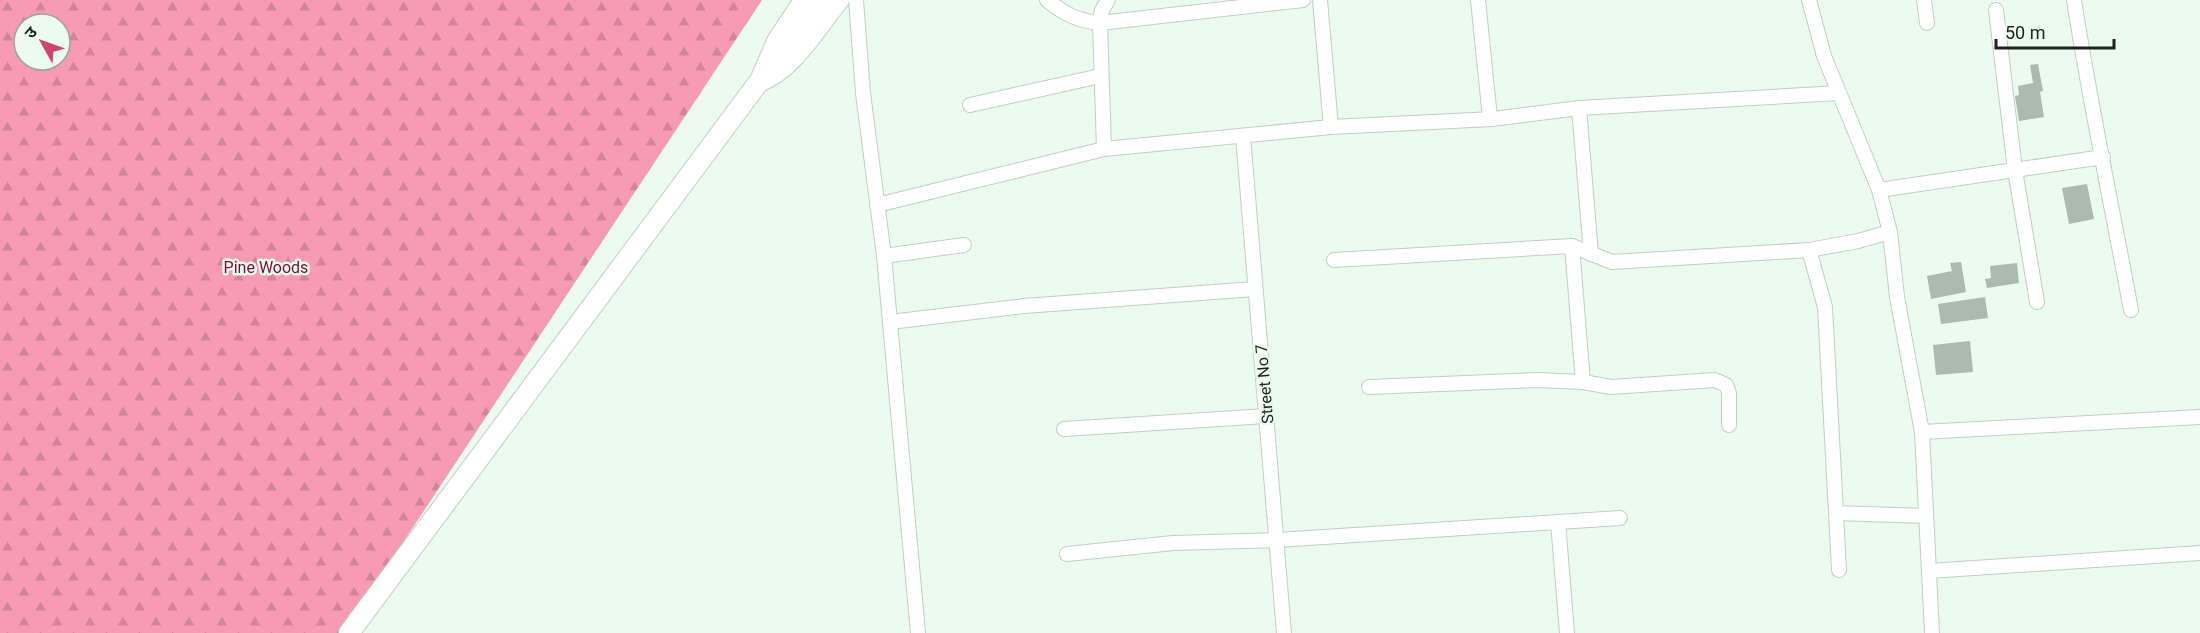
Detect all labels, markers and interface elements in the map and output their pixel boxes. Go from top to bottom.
north arrow [12,12,72,72]
scale bar [1996,12,2114,50]
text: 50 m [2005,22,2045,43]
text: उ [21,23,42,42]
park label: Pine Woods [224,258,308,277]
street label: Street No 7 [1252,343,1277,424]

